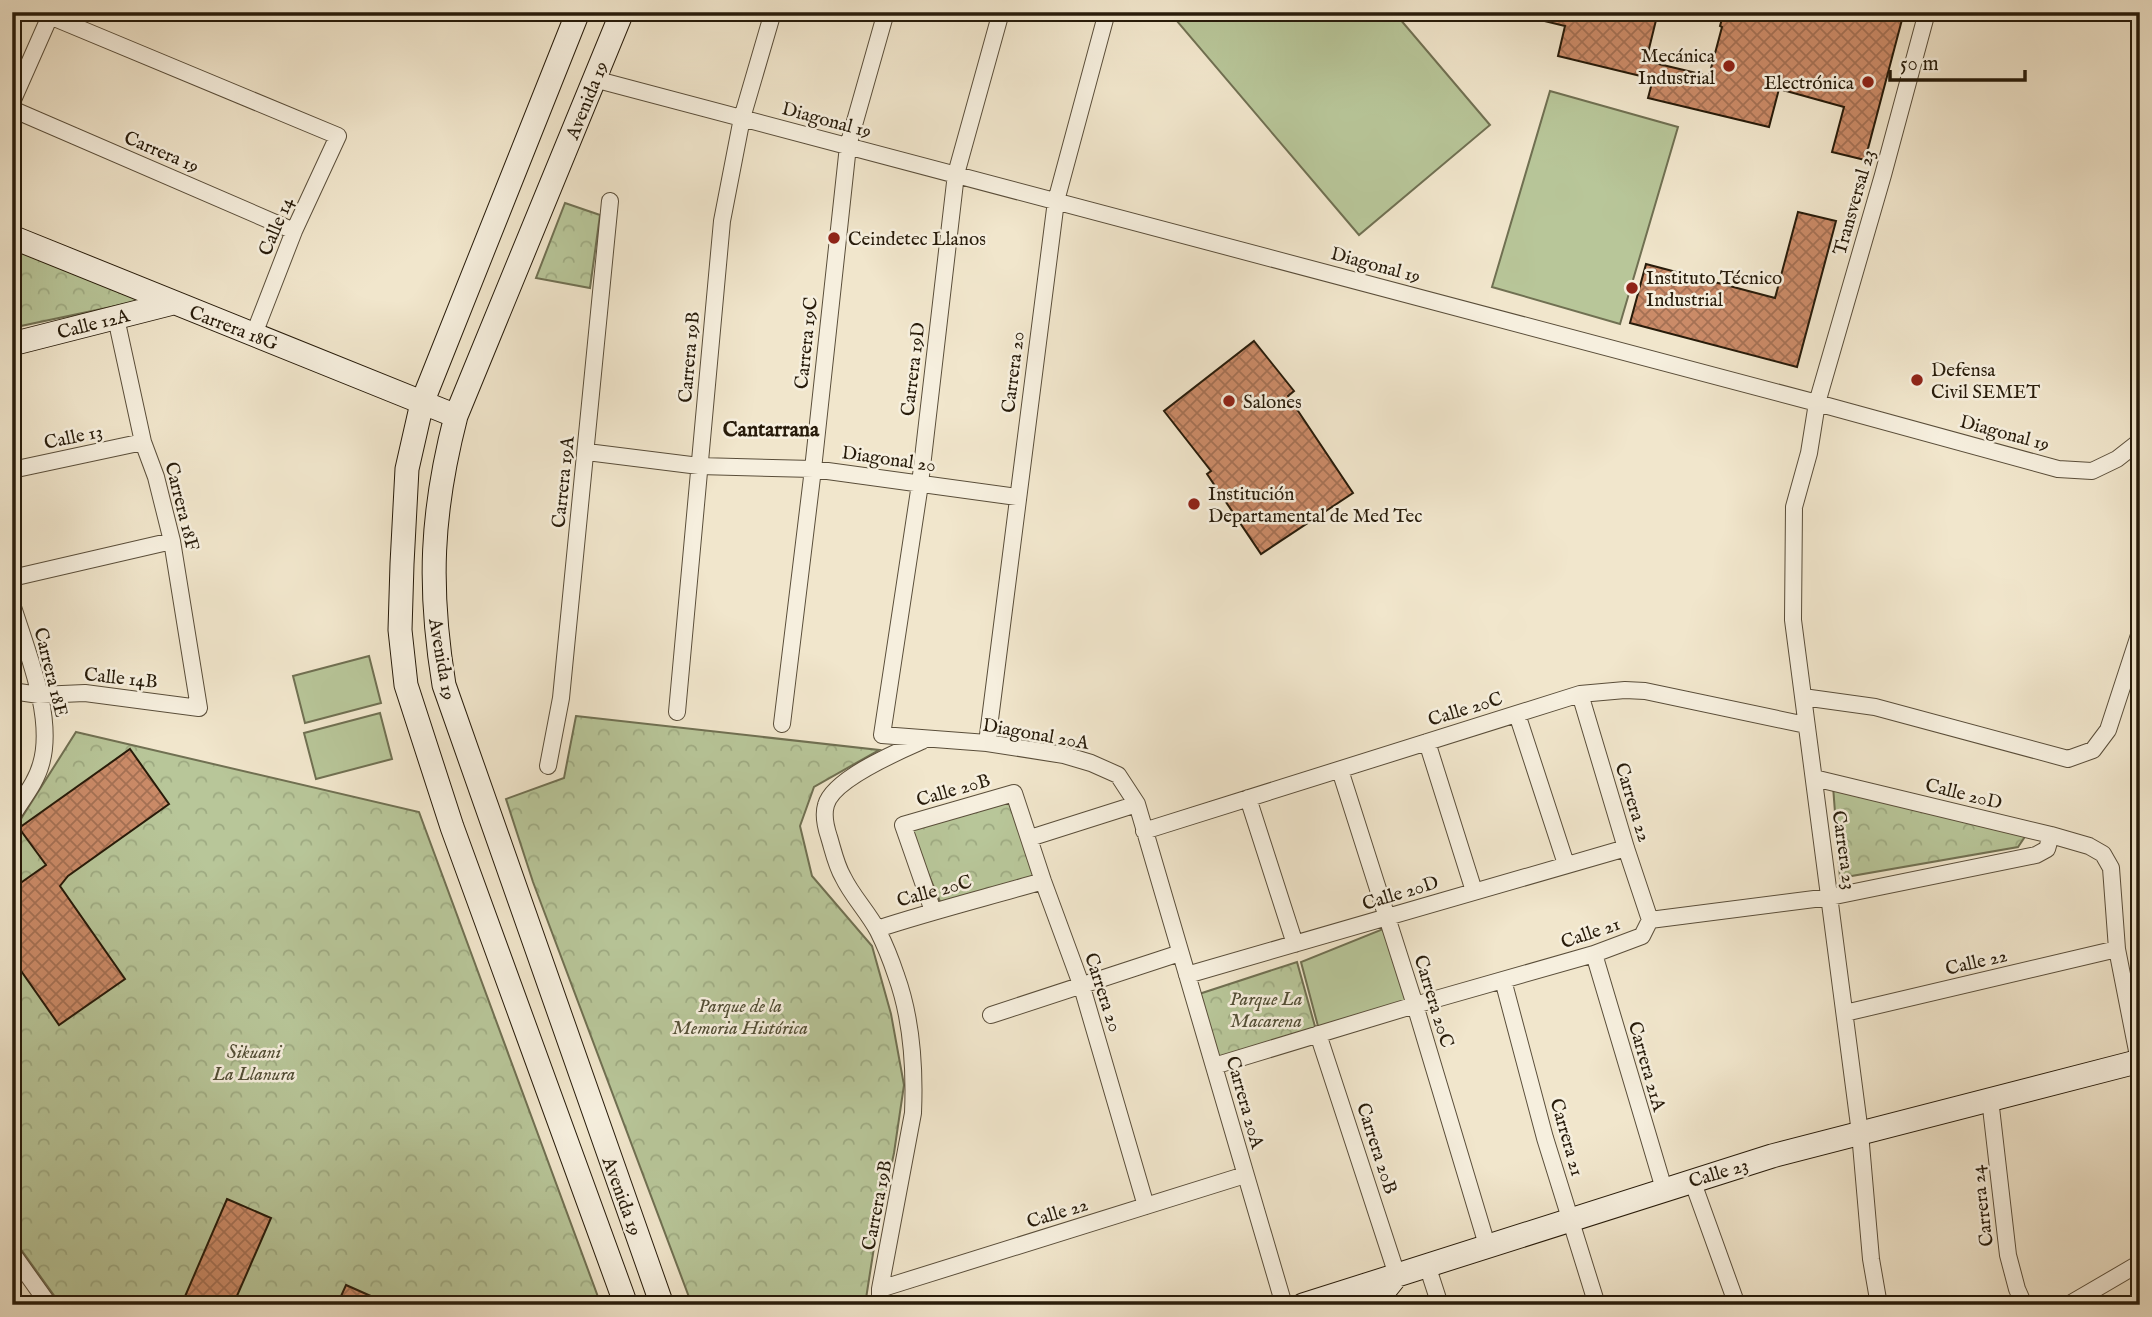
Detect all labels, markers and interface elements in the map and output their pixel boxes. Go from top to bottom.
scale bar [1890,38,2024,82]
place label: Mecánica Industrial [1638,45,1716,91]
text: 50 m [1900,51,1939,78]
street label: Avenida 19 [561,58,614,144]
marker: Mecánica Industrial [1721,58,1737,74]
place label: Electrónica [1764,72,1855,96]
marker: Electrónica [1860,74,1876,90]
street label: Diagonal 19 [779,97,874,144]
street label: Carrera 19 [120,126,202,179]
street label: Transversal 23 [1828,147,1881,258]
street label: Calle 14 [254,193,300,260]
place label: Ceindetec Llanos [848,228,986,252]
marker: Ceindetec Llanos [826,230,842,246]
street label: Diagonal 19 [1328,242,1423,289]
place label: Instituto Técnico Industrial [1646,267,1782,313]
marker: Instituto Técnico Industrial [1624,280,1640,296]
street label: Carrera 19C [790,296,824,391]
street label: Carrera 18G [185,301,281,357]
street label: Calle 12A [55,304,133,346]
street label: Carrera 19B [674,310,706,404]
street label: Carrera 19D [896,321,932,418]
street label: Carrera 20 [997,330,1031,414]
place label: Defensa Civil SEMET [1931,359,2040,405]
marker: Defensa Civil SEMET [1909,372,1925,388]
place label: Salones [1243,391,1302,415]
marker: Salones [1221,393,1237,409]
street label: Diagonal 19 [1957,410,2052,457]
district label: Cantarrana [723,417,820,444]
street label: Calle 13 [42,420,105,456]
street label: Carrera 19A [547,434,581,529]
street label: Diagonal 20 [840,441,937,478]
street label: Carrera 18F [158,460,204,553]
place label: Institución Departamental de Med Tec [1208,483,1422,529]
marker: Institución Departamental de Med Tec [1186,496,1202,512]
street label: Avenida 19 [422,616,460,702]
street label: Carrera 18E [27,625,73,720]
street label: Calle 14B [83,663,159,695]
street label: Calle 20C [1425,687,1506,733]
street label: Diagonal 20A [981,714,1092,756]
street label: Carrera 22 [1609,760,1656,845]
street label: Calle 20B [914,769,993,813]
street label: Calle 20D [1923,774,2004,816]
street label: Carrera 23 [1826,809,1860,891]
street label: Calle 20C [894,870,975,913]
street label: Calle 20D [1360,871,1442,917]
street label: Calle 21 [1558,913,1623,955]
street label: Calle 22 [1943,944,2010,982]
street label: Carrera 20 [1078,950,1126,1035]
street label: Carrera 20C [1408,952,1459,1051]
park label: Parque La Macarena [1230,988,1302,1034]
park label: Parque de la Memoria Histórica [672,995,808,1041]
street label: Carrera 21A [1622,1019,1671,1115]
park label: Sikuani La Llanura [212,1041,295,1087]
street label: Carrera 20A [1219,1054,1269,1153]
street label: Carrera 21 [1544,1096,1589,1179]
street label: Carrera 20B [1350,1100,1402,1197]
street label: Avenida 19 [595,1153,647,1240]
street label: Calle 23 [1686,1154,1751,1194]
street label: Carrera 19B [857,1158,898,1253]
street label: Carrera 24 [1966,1163,2000,1248]
street label: Calle 22 [1024,1193,1091,1235]

